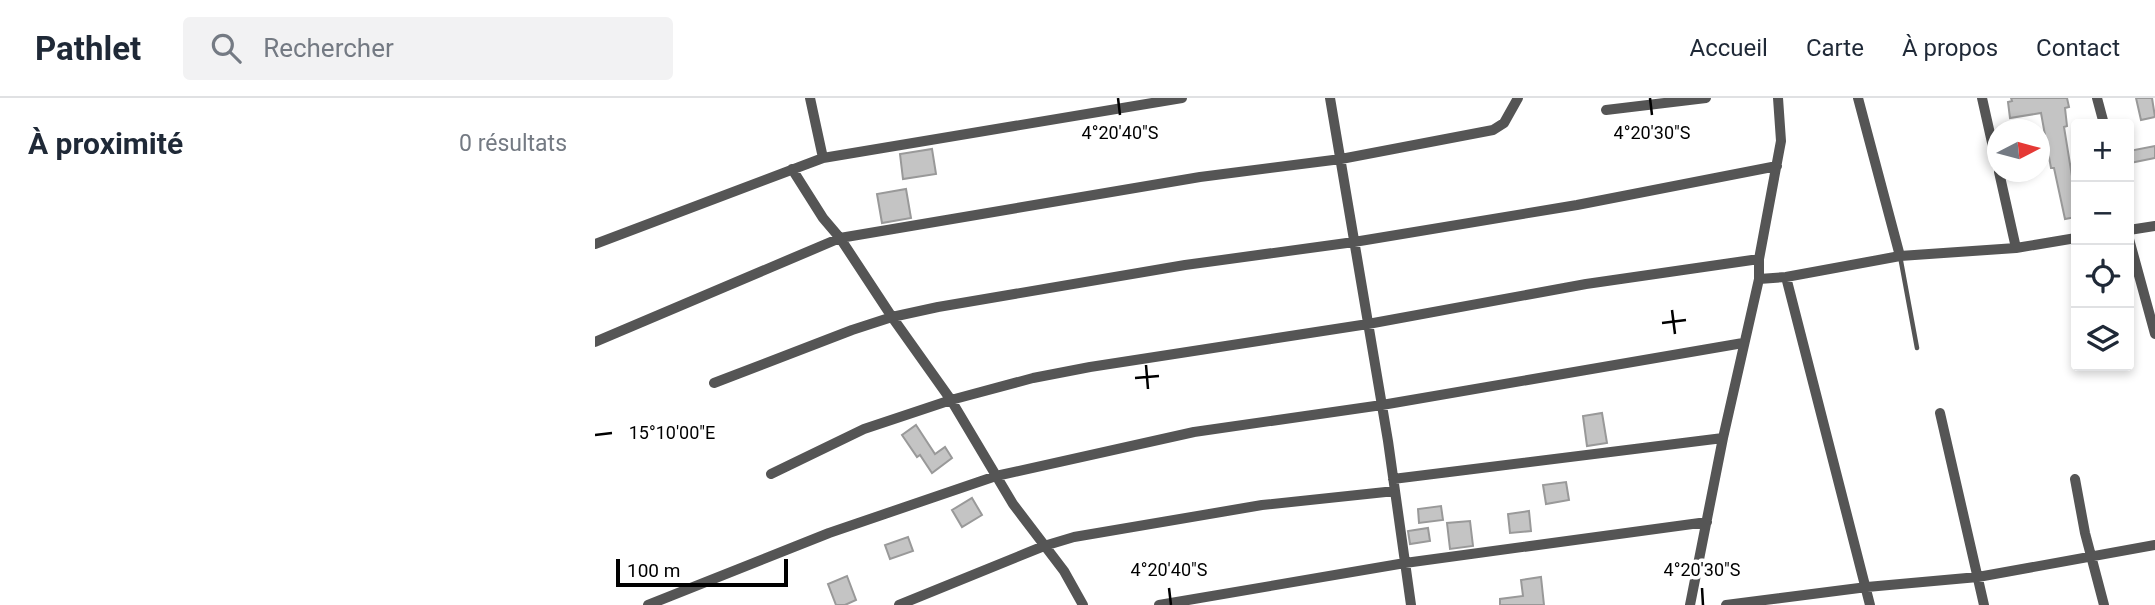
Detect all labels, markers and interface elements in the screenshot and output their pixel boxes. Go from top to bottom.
search box [183,17,673,80]
text: Pathlet [35,29,141,68]
icon: search [207,29,245,67]
text: Rechercher [263,33,394,63]
text: Accueil [1689,34,1768,62]
text: Carte [1806,34,1864,62]
text: À propos [1902,34,1998,62]
text: Contact [2036,34,2120,62]
north arrow [1987,119,2050,182]
map controls [2071,119,2134,371]
button: + [2071,119,2134,182]
text: 4°20'40"S [1082,122,1159,143]
text: 4°20'30"S [1614,122,1691,143]
text: À proximité [28,126,183,161]
text: 0 résultats [459,130,567,157]
button: − [2071,182,2134,245]
button: locate [2071,245,2134,308]
button: layers [2071,308,2134,371]
text: 15°10'00"E [629,422,715,443]
scale bar [616,556,787,588]
text: 100 m [627,559,680,582]
text: 4°20'40"S [1131,559,1208,580]
text: 4°20'30"S [1664,559,1741,580]

